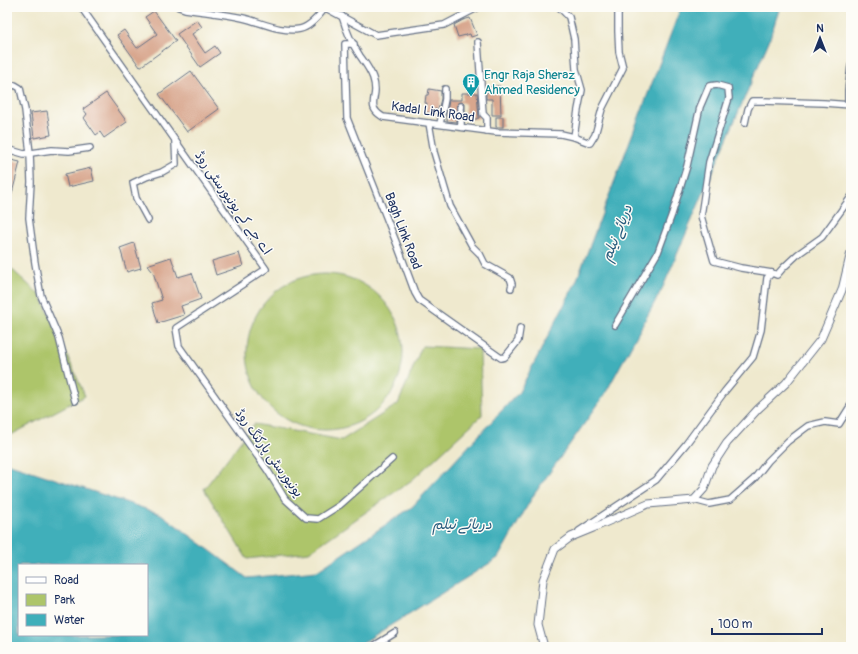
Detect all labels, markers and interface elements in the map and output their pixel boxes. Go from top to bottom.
north arrow [800,18,840,58]
text: N [816,22,824,35]
place label: Engr Raja Sheraz Ahmed Residency [484,67,580,98]
building icon: Engr Raja Sheraz Ahmed Residency [461,72,481,97]
street label: Kadal Link Road [390,98,476,126]
street label: اے جے کے یونیورسٹی روڈ [190,148,275,259]
street label: Bagh Link Road [381,190,425,272]
water label: دریائے نیلم [598,202,638,264]
street label: یونیورسٹی پارکنگ روڈ [231,406,306,501]
water label: دریائے نیلم [432,516,492,535]
legend [18,564,148,636]
text: Road [54,573,79,588]
text: Park [54,593,75,608]
scale bar [712,610,822,636]
text: Water [54,613,85,628]
text: 100 m [718,617,753,632]

